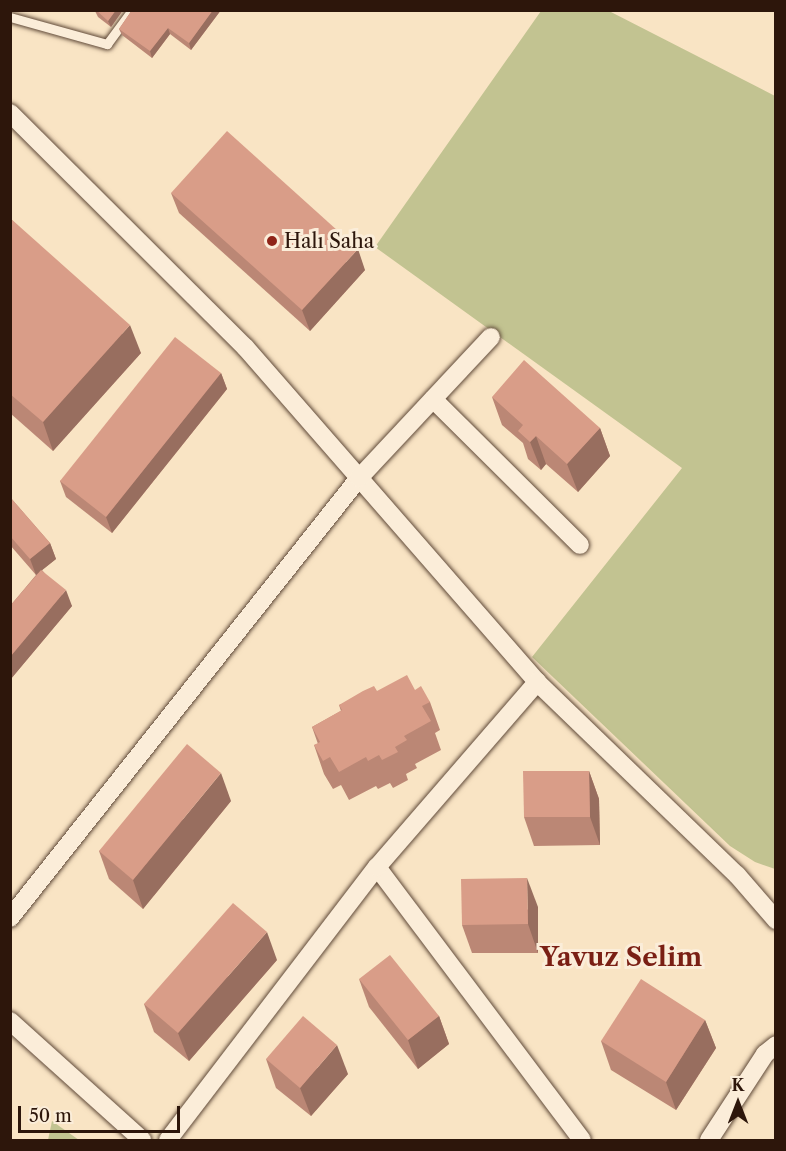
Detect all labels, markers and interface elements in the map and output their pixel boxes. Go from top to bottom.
place label: Halı Saha [284,229,374,253]
marker: Halı Saha [265,234,279,248]
district label: Yavuz Selim [540,942,702,974]
north arrow [708,1073,768,1133]
text: K [732,1075,744,1095]
scale bar [21,1094,183,1132]
text: 50 m [29,1105,72,1127]

